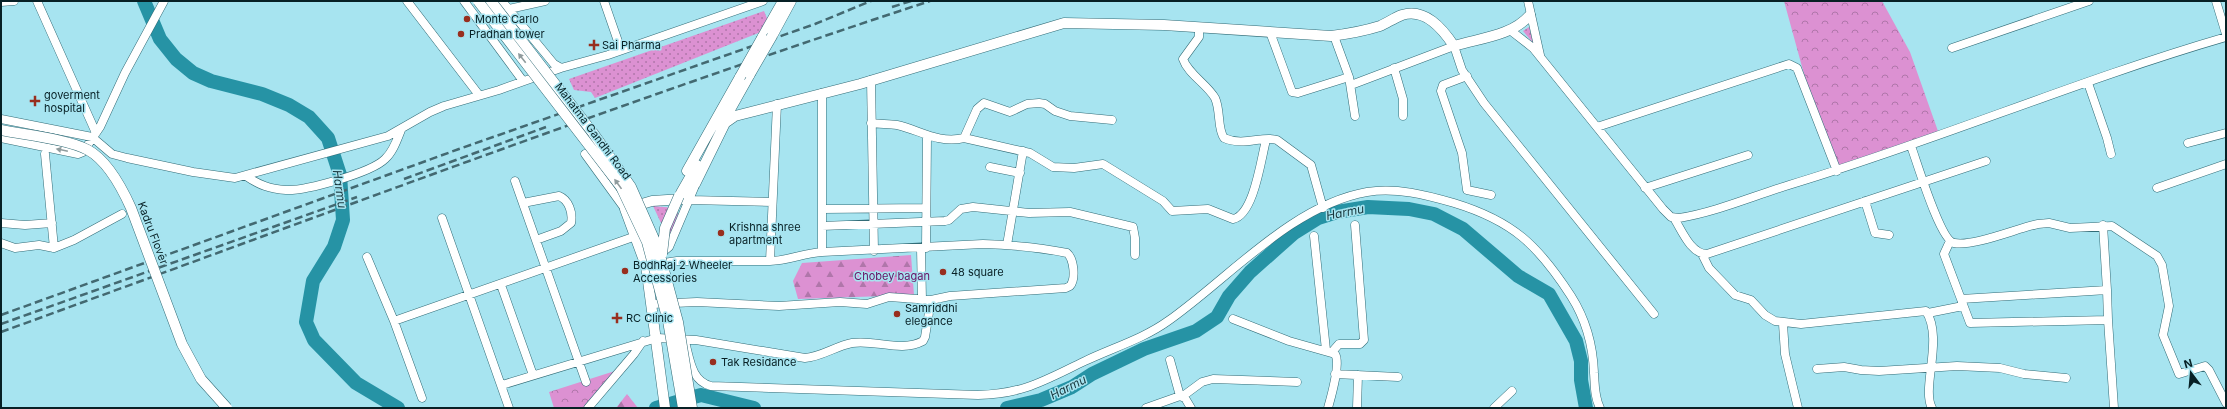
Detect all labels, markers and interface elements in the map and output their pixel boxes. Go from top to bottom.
place label: Monte Carlo [475,12,539,26]
marker: Monte Carlo [462,14,472,24]
place label: Pradhan tower [469,27,545,41]
marker: Pradhan tower [456,29,466,39]
place label: Sai Pharma [602,38,661,52]
marker: Sai Pharma [589,40,599,50]
one-way arrow [518,53,527,64]
street label: Mahatma Gandhi Road [552,80,634,182]
place label: goverment hospital [44,88,100,115]
marker: goverment hospital [29,95,41,107]
one-way arrow [55,147,68,153]
water label: Harmu [330,169,350,209]
one-way arrow [614,179,622,189]
street label: Kadru Flover [135,200,171,266]
water label: Harmu [1325,201,1365,223]
place label: Krishna shree apartment [729,220,801,247]
marker: Krishna shree apartment [716,228,726,238]
place label: BodhRaj 2 Wheeler Accessories [633,258,732,285]
place label: 48 square [951,265,1004,279]
marker: BodhRaj 2 Wheeler Accessories [620,266,630,276]
marker: 48 square [938,267,948,277]
park label: Chobey bagan [854,269,930,283]
place label: Samriddhi elegance [905,301,958,328]
marker: Samriddhi elegance [892,309,902,319]
place label: RC Clinic [626,311,673,325]
marker: RC Clinic [611,312,623,324]
north arrow [2171,353,2211,393]
place label: Tak Residance [721,355,797,369]
text: N [2182,356,2194,371]
marker: Tak Residance [708,357,718,367]
water label: Harmu [1047,372,1089,402]

